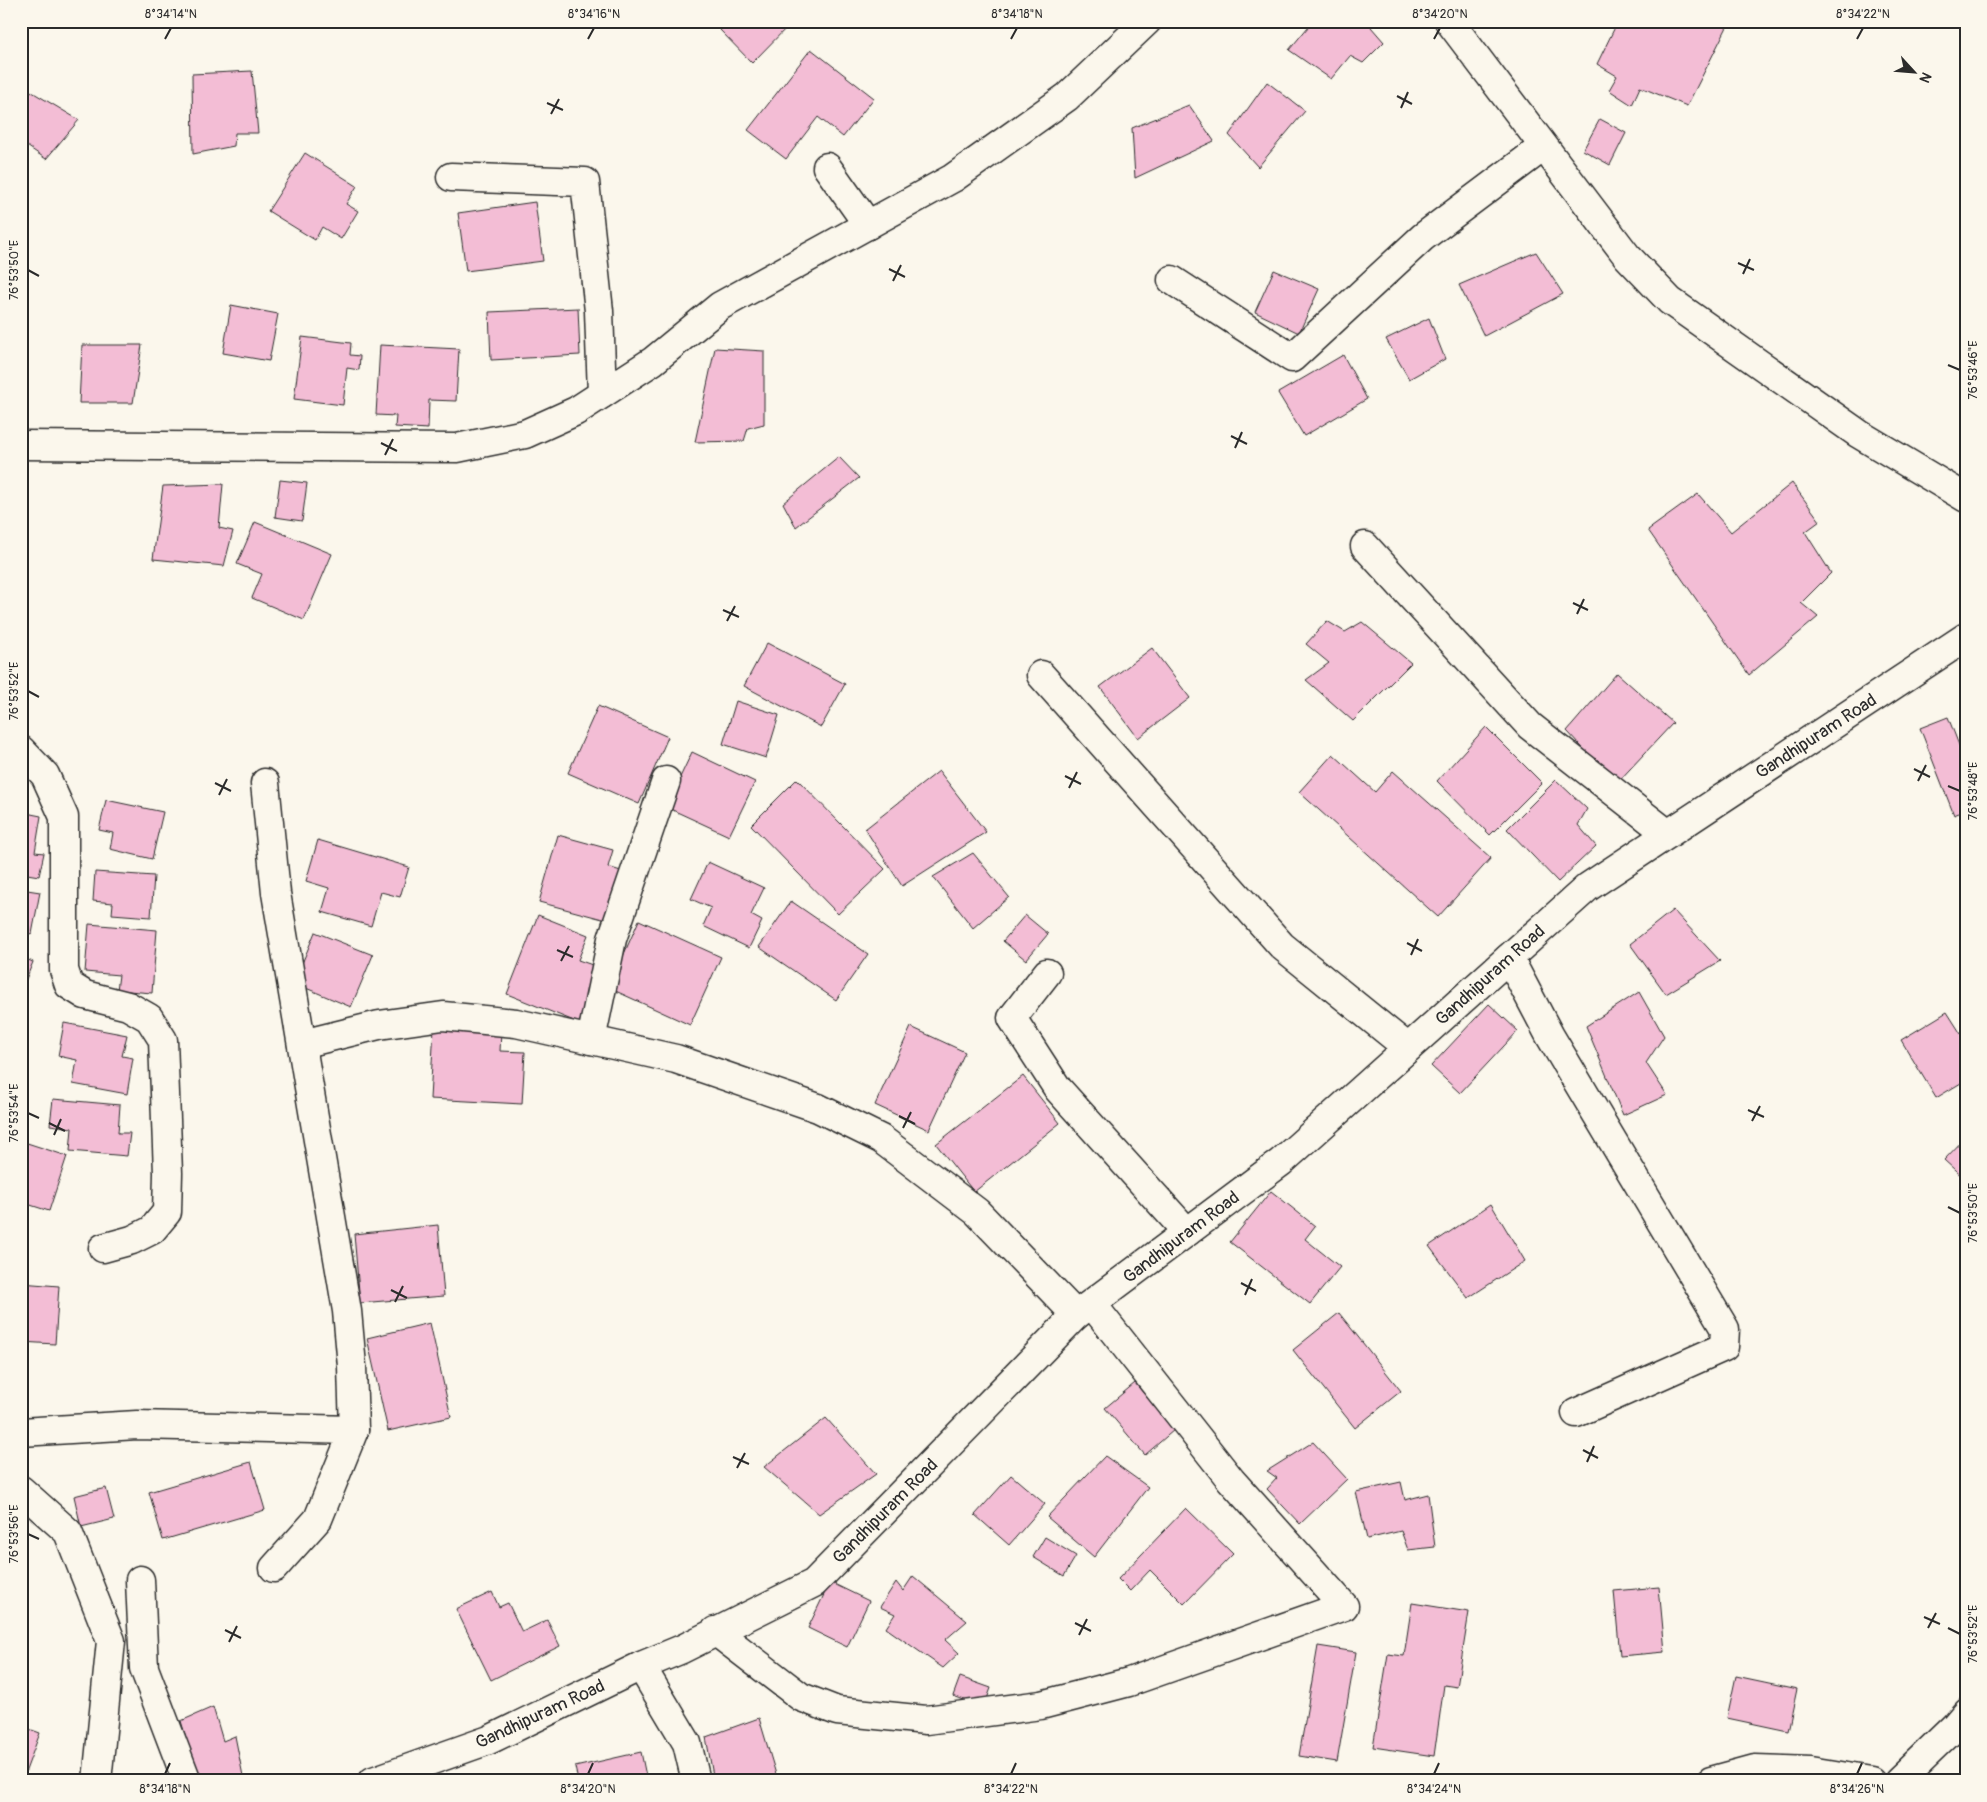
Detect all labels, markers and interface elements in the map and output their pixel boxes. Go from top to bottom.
text: 8°34'14"N [145,7,197,22]
text: 8°34'16"N [568,7,620,22]
text: 8°34'18"N [991,7,1043,22]
text: 8°34'20"N [1412,7,1468,22]
text: 8°34'22"N [1836,7,1890,22]
north arrow [1890,48,1940,98]
text: N [1916,69,1935,85]
text: 76°53'50"E [7,240,22,300]
text: 76°53'46"E [1966,340,1981,400]
text: 76°53'52"E [7,662,22,720]
street label: Gandhipuram Road [1751,689,1881,784]
text: 76°53'48"E [1966,762,1981,820]
street label: Gandhipuram Road [1431,920,1550,1031]
text: 76°53'54"E [7,1084,22,1142]
text: 76°53'50"E [1966,1183,1981,1243]
street label: Gandhipuram Road [1118,1186,1244,1289]
street label: Gandhipuram Road [828,1454,943,1569]
text: 76°53'56"E [7,1505,22,1563]
text: 76°53'52"E [1966,1605,1981,1663]
street label: Gandhipuram Road [472,1674,609,1754]
text: 8°34'18"N [139,1782,191,1797]
text: 8°34'20"N [560,1782,616,1797]
text: 8°34'22"N [984,1782,1038,1797]
text: 8°34'24"N [1407,1782,1461,1797]
text: 8°34'26"N [1830,1782,1884,1797]

